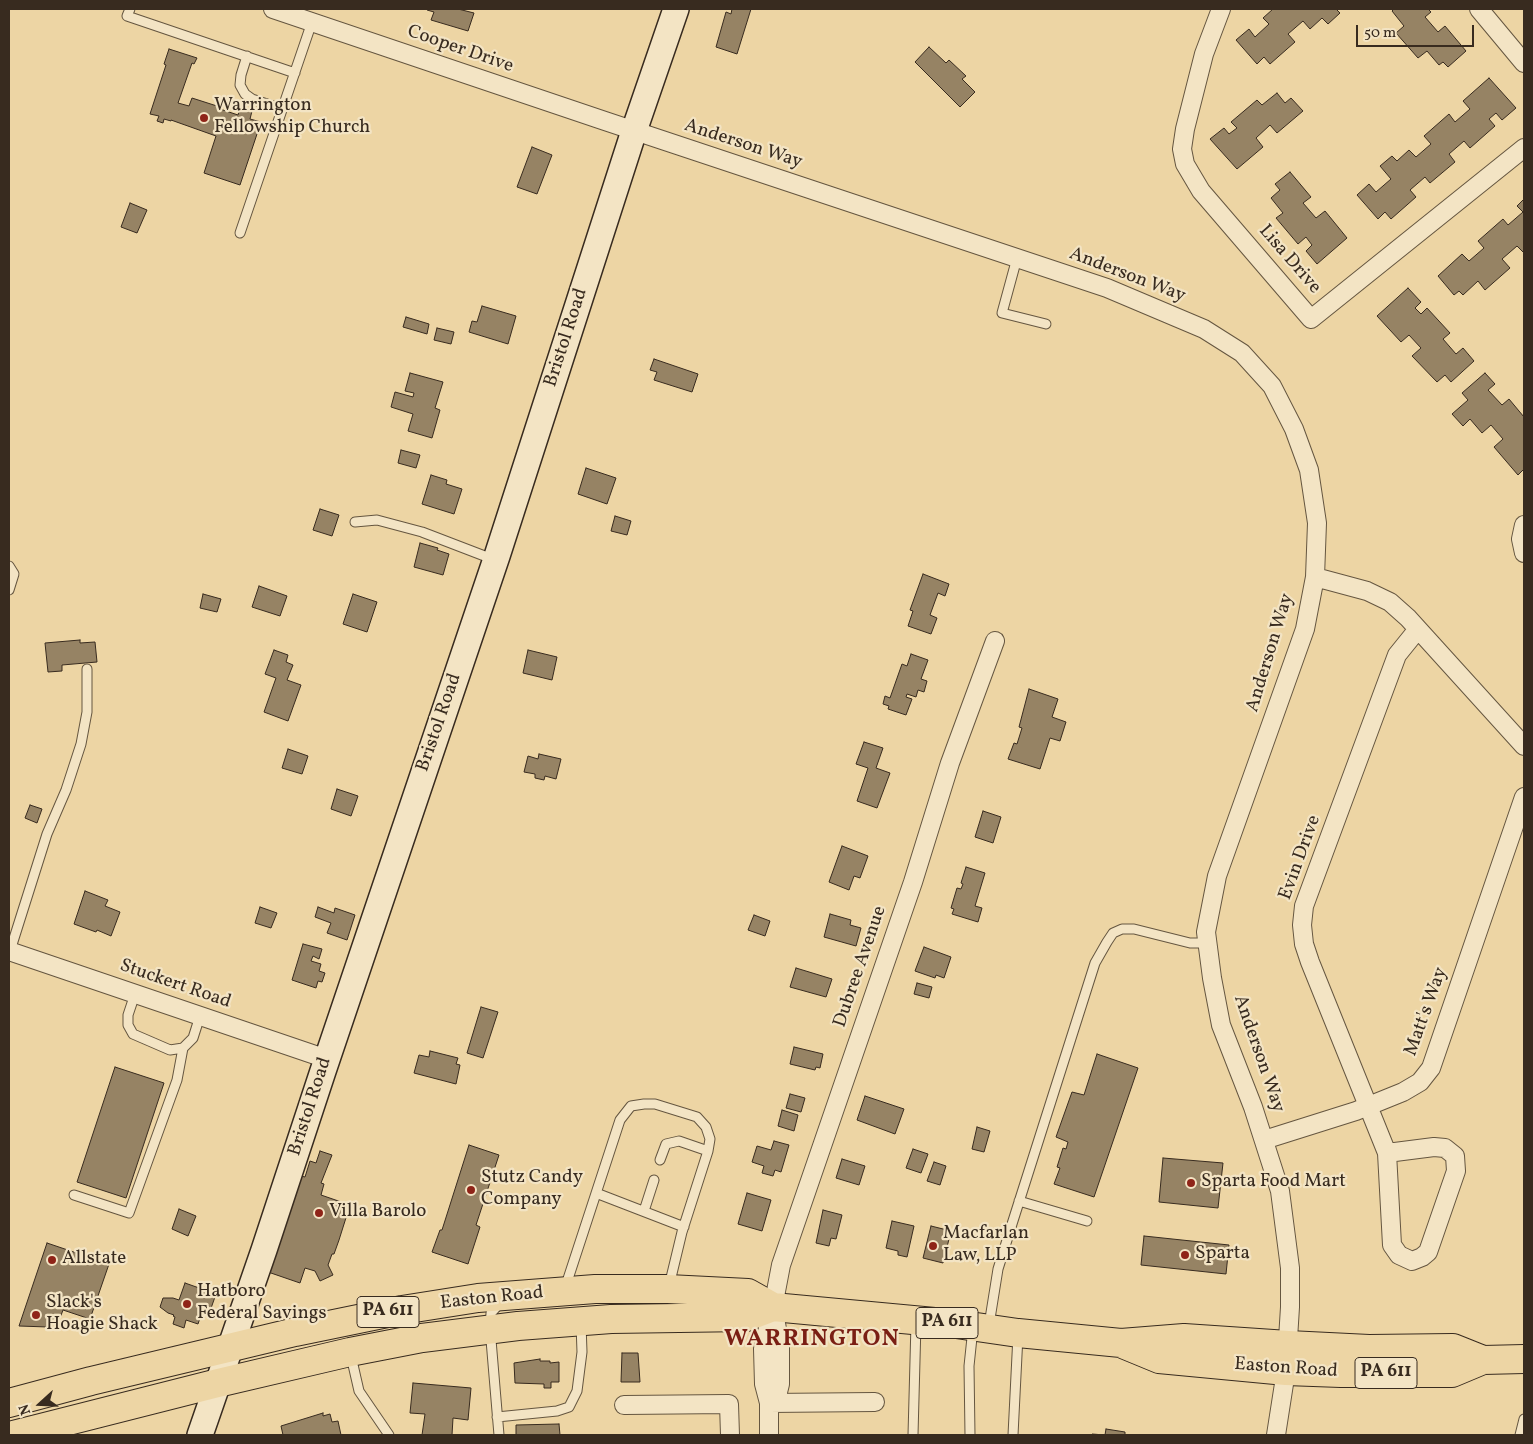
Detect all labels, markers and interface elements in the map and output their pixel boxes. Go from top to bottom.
scale bar [1358,15,1476,47]
street label: Cooper Drive [404,21,516,79]
text: 50 m [1364,23,1396,44]
place label: Warrington Fellowship Church [214,96,370,140]
marker: Warrington Fellowship Church [198,112,210,124]
street label: Anderson Way [681,115,805,175]
street label: Lisa Drive [1253,221,1325,299]
street label: Anderson Way [1066,243,1188,309]
street label: Bristol Road [540,286,594,390]
street label: Anderson Way [1242,591,1300,715]
street label: Bristol Road [413,671,467,775]
street label: Evin Drive [1275,812,1327,904]
street label: Dubree Avenue [830,903,892,1031]
street label: Stuckert Road [116,955,234,1015]
street label: Matt's Way [1400,965,1454,1059]
street label: Anderson Way [1227,992,1289,1116]
street label: Bristol Road [284,1055,338,1159]
place label: Stutz Candy Company [481,1168,583,1212]
place label: Sparta Food Mart [1201,1172,1346,1194]
marker: Sparta Food Mart [1185,1177,1197,1189]
marker: Stutz Candy Company [465,1184,477,1196]
place label: Villa Barolo [329,1202,426,1224]
marker: Villa Barolo [313,1207,325,1219]
place label: Macfarlan Law, LLP [943,1224,1029,1268]
marker: Macfarlan Law, LLP [927,1240,939,1252]
place label: Sparta [1195,1244,1250,1266]
place label: Allstate [62,1249,126,1271]
marker: Sparta [1179,1249,1191,1261]
marker: Allstate [46,1254,58,1266]
place label: Hatboro Federal Savings [197,1282,327,1326]
street label: Easton Road [439,1282,545,1316]
place label: Slack's Hoagie Shack [46,1293,158,1337]
road number: PA 611 [357,1296,419,1328]
marker: Hatboro Federal Savings [181,1298,193,1310]
road number: PA 611 [916,1308,978,1339]
marker: Slack's Hoagie Shack [30,1309,42,1321]
district label: WARRINGTON [723,1327,901,1355]
street label: Easton Road [1234,1354,1338,1384]
road number: PA 611 [1355,1358,1417,1389]
north arrow [15,1379,65,1429]
text: N [15,1401,36,1417]

